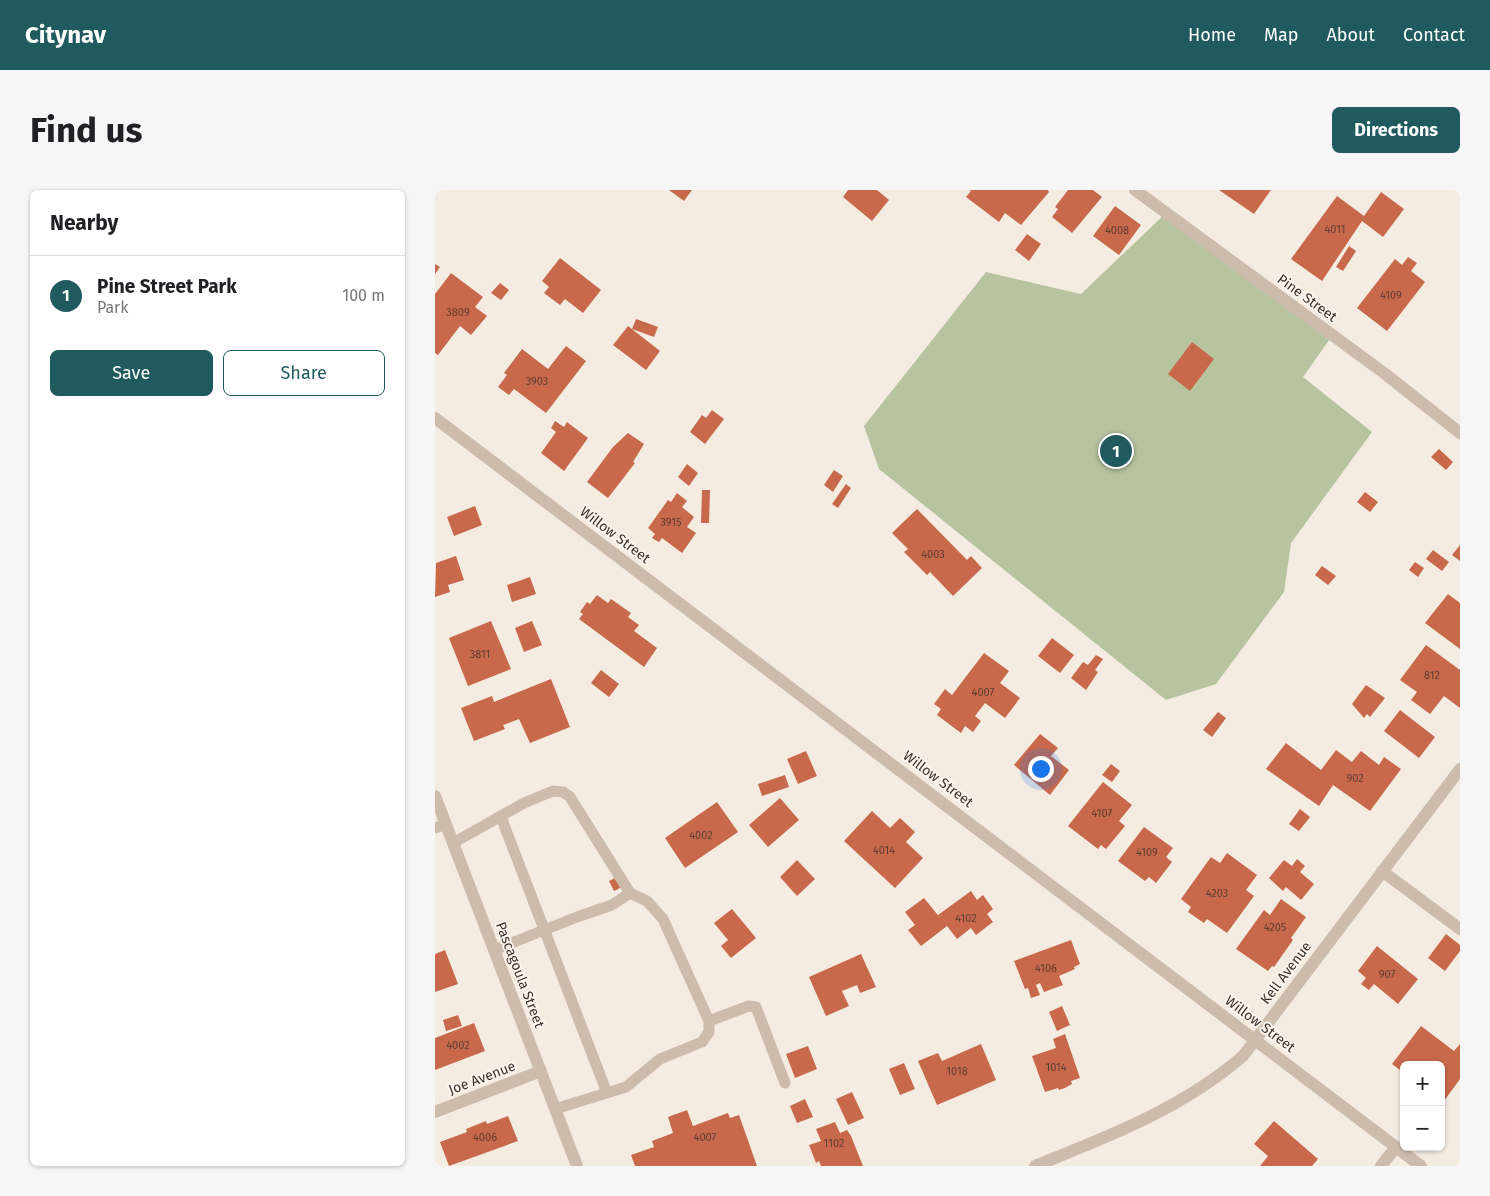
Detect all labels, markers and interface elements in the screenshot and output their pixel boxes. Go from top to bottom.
text: Citynav [25,21,106,49]
text: Home [1188,24,1236,46]
text: Map [1264,24,1298,46]
text: About [1326,24,1375,46]
text: Contact [1403,24,1465,46]
button: Directions [1332,107,1460,153]
text: Find us [30,109,142,151]
text: Nearby [50,210,118,236]
house number: 4011 [1324,223,1346,236]
house number: 4008 [1105,224,1129,237]
street label: Pine Street [1274,271,1341,326]
text: Pine Street Park [97,275,237,298]
text: 1 [62,286,70,305]
text: 100 m [342,286,385,305]
house number: 4109 [1380,289,1402,302]
text: Park [97,298,129,317]
house number: 3809 [446,306,470,319]
button: Save [50,350,213,396]
button: Share [223,350,385,396]
house number: 3903 [526,375,548,388]
pin: 1 [1100,432,1132,470]
street label: Willow Street [577,503,654,567]
house number: 3915 [660,516,682,529]
house number: 4003 [921,548,945,561]
house number: 3811 [470,648,490,661]
house number: 812 [1424,669,1440,682]
house number: 4007 [972,686,995,699]
street label: Willow Street [900,747,977,811]
your location [1028,756,1054,782]
house number: 902 [1346,772,1364,785]
house number: 4107 [1092,807,1113,820]
house number: 4002 [689,829,713,842]
house number: 4014 [873,844,895,857]
house number: 4109 [1136,846,1158,859]
house number: 4203 [1206,887,1228,900]
house number: 4102 [955,912,977,925]
street label: Pascagoula Street [492,920,548,1031]
house number: 4205 [1264,921,1287,934]
street label: Kell Avenue [1257,938,1315,1008]
house number: 4106 [1035,962,1057,975]
house number: 907 [1379,968,1395,981]
street label: Willow Street [1222,992,1299,1056]
house number: 4002 [446,1039,470,1052]
street label: Joe Avenue [446,1057,518,1099]
house number: 1014 [1045,1061,1067,1074]
map controls [1400,1061,1445,1151]
button: + [1400,1061,1445,1106]
house number: 1018 [946,1065,968,1078]
button: − [1400,1106,1445,1151]
house number: 4006 [473,1131,497,1144]
house number: 4007 [694,1131,717,1144]
house number: 1102 [824,1137,844,1150]

